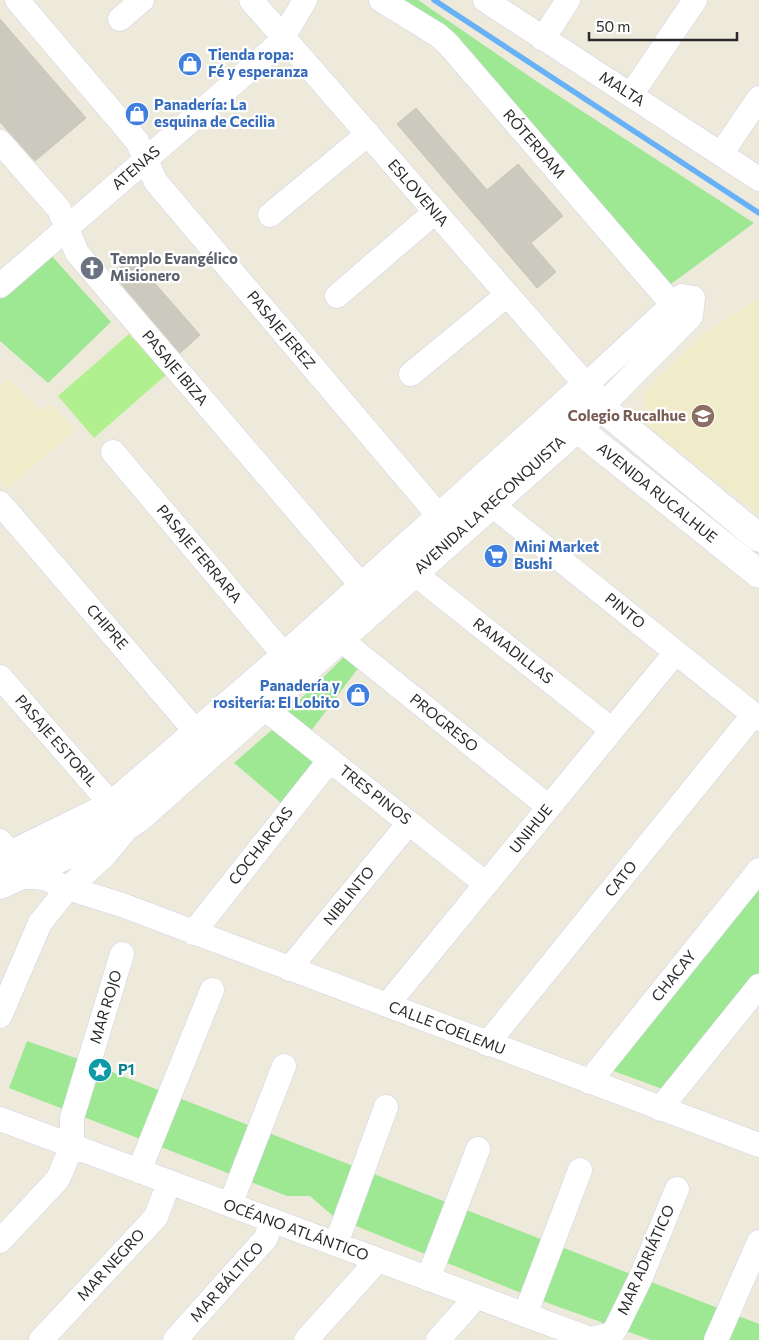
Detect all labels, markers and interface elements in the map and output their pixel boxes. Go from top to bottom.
scale bar [589,10,736,42]
text: 50 m [596,17,630,35]
place label: Tienda ropa: Fé y esperanza [208,45,308,80]
shop icon: Tienda ropa: Fé y esperanza [177,51,203,77]
street label: MALTA [596,67,649,109]
place label: Panadería: La esquina de Cecilia [154,95,275,130]
shop icon: Panadería: La esquina de Cecilia [124,101,150,127]
street label: RÓTERDAM [500,105,570,182]
street label: ATENAS [108,141,163,193]
street label: ESLOVENIA [385,155,453,230]
place label: Templo Evangélico Misionero [110,249,238,284]
church icon: Templo Evangélico Misionero [79,255,105,281]
street label: PASAJE JEREZ [244,287,320,372]
street label: PASAJE IBIZA [139,326,212,409]
school or university icon: Colegio Rucalhue [690,403,716,429]
place label: Colegio Rucalhue [567,406,686,424]
street label: AVENIDA LA RECONQUISTA [410,432,569,577]
street label: AVENIDA RUCALHUE [594,438,721,546]
street label: PASAJE FERRARA [153,501,246,606]
place label: Mini Market Bushi [514,537,599,572]
supermarket icon: Mini Market Bushi [483,543,509,569]
street label: PINTO [602,589,649,632]
street label: CHIPRE [83,600,132,653]
street label: RAMADILLAS [470,613,557,687]
place label: Panadería y rositería: El Lobito [213,676,341,711]
shop icon: Panadería y rositería: El Lobito [345,682,371,708]
street label: PROGRESO [407,689,482,755]
street label: PASAJE ESTORIL [12,691,102,790]
street label: TRES PINOS [336,761,415,828]
street label: UNIHUE [505,800,555,856]
street label: COCHARCAS [224,803,296,888]
street label: CATO [600,857,640,900]
street label: NIBLINTO [319,862,377,928]
street label: CHACAY [647,946,699,1005]
street label: MAR ROJO [85,968,125,1046]
street label: CALLE COELEMU [386,997,508,1058]
place icon: P1 [87,1057,113,1083]
place label: P1 [118,1060,135,1078]
street label: OCÉANO ATLÁNTICO [221,1193,372,1264]
street label: MAR ADRIÁTICO [612,1201,677,1317]
street label: MAR NEGRO [73,1225,148,1304]
street label: MAR BÁLTICO [185,1237,267,1325]

